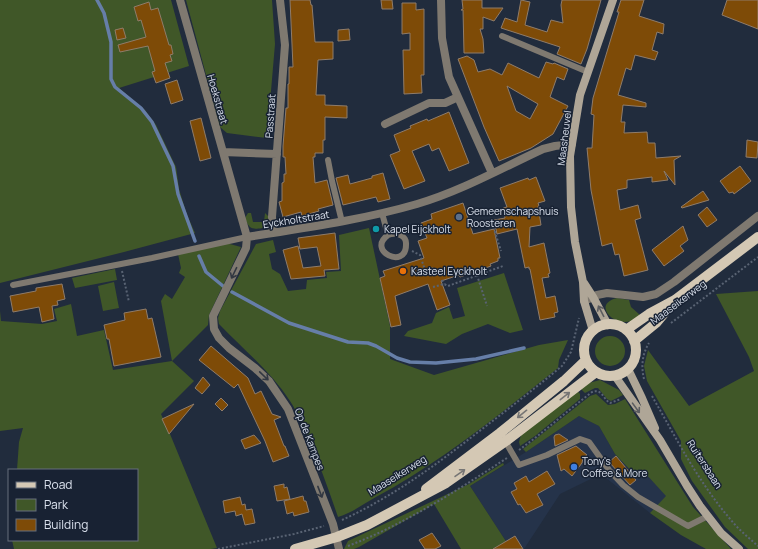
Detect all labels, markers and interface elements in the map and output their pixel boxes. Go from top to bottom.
street label: Hoekstraat [204,72,232,126]
street label: Passtraat [261,93,279,139]
street label: Maasheuvel [554,110,574,166]
place label: Gemeenschapshuis Roosteren [467,204,559,230]
street label: Eyckholtstraat [262,207,330,231]
marker: Gemeenschapshuis Roosteren [454,212,464,222]
place label: Kapel Eijckholt [384,222,451,236]
marker: Kapel Eijckholt [371,224,381,234]
place label: Kasteel Eyckholt [411,264,487,278]
marker: Kasteel Eyckholt [398,266,408,276]
one-way arrow [230,267,237,279]
street label: Maaseikerweg [647,276,709,328]
one-way arrow [596,305,604,317]
one-way arrow [259,372,269,381]
one-way arrow [559,392,570,400]
one-way arrow [632,402,641,413]
street label: Op de Kampes [292,406,328,472]
one-way arrow [517,410,528,419]
street label: Ruitersbaan [684,437,726,491]
street label: Maaseikerweg [365,451,429,499]
place label: Tony's Coffee & More [582,454,648,480]
marker: Tony's Coffee & More [569,462,579,472]
legend [8,469,138,541]
one-way arrow [454,469,465,477]
text: Road [44,476,72,493]
one-way arrow [317,486,325,498]
text: Park [44,496,69,513]
text: Building [44,516,88,533]

